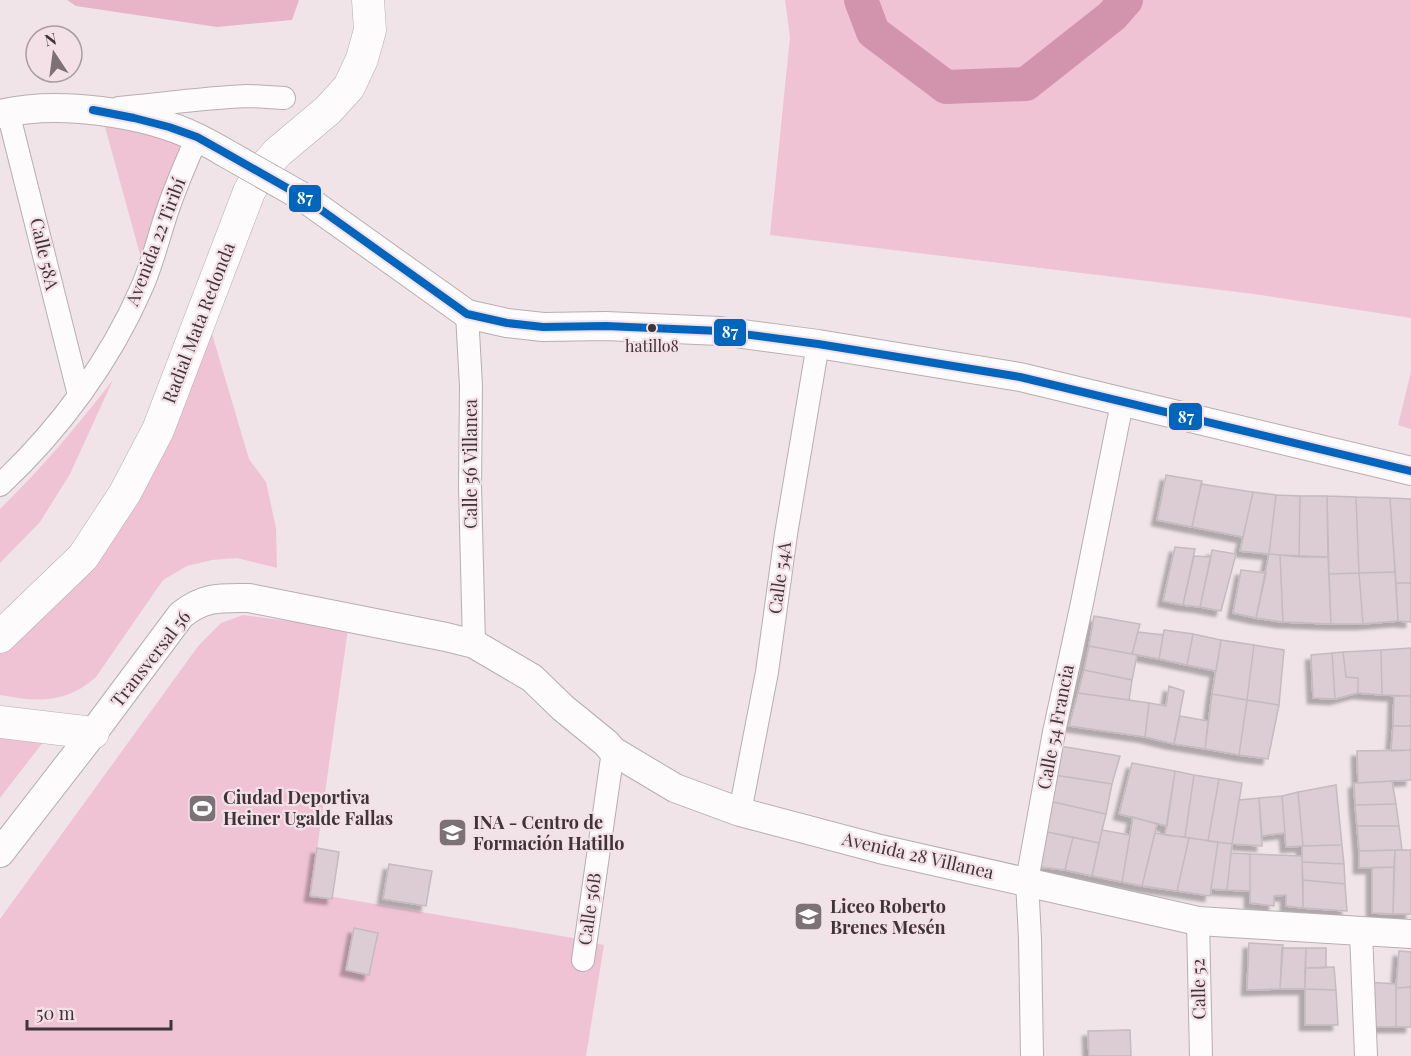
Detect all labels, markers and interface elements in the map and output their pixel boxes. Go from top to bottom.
north arrow [24,24,84,84]
text: N [43,27,59,50]
street label: Avenida 22 Tiribí [119,174,191,310]
line badge: 87 [288,184,322,213]
text: 87 [297,187,314,208]
street label: Calle 58A [25,215,65,293]
street label: Radial Mata Redonda [156,239,240,406]
line badge: 87 [713,318,747,347]
text: 87 [722,321,739,342]
marker: hatillo8 [646,322,658,334]
place label: hatillo8 [625,335,679,356]
street label: Calle 56 Villanea [458,399,482,529]
line badge: 87 [1168,402,1203,431]
text: 87 [1178,406,1195,427]
street label: Calle 54A [762,540,796,616]
street label: Transversal 56 [105,605,195,712]
street label: Calle 54 Francia [1031,662,1079,791]
place label: Ciudad Deportiva Heiner Ugalde Fallas [223,785,393,830]
sports icon: Ciudad Deportiva Heiner Ugalde Fallas [186,792,218,824]
place label: INA - Centro de Formación Hatillo [473,810,624,855]
school or university icon: INA - Centro de Formación Hatillo [436,817,468,849]
street label: Avenida 28 Villanea [839,826,996,884]
street label: Calle 56B [572,871,606,947]
place label: Liceo Roberto Brenes Mesén [830,894,946,939]
school or university icon: Liceo Roberto Brenes Mesén [793,901,825,933]
street label: Calle 52 [1185,958,1211,1020]
scale bar [27,993,171,1031]
text: 50 m [36,1001,75,1025]

